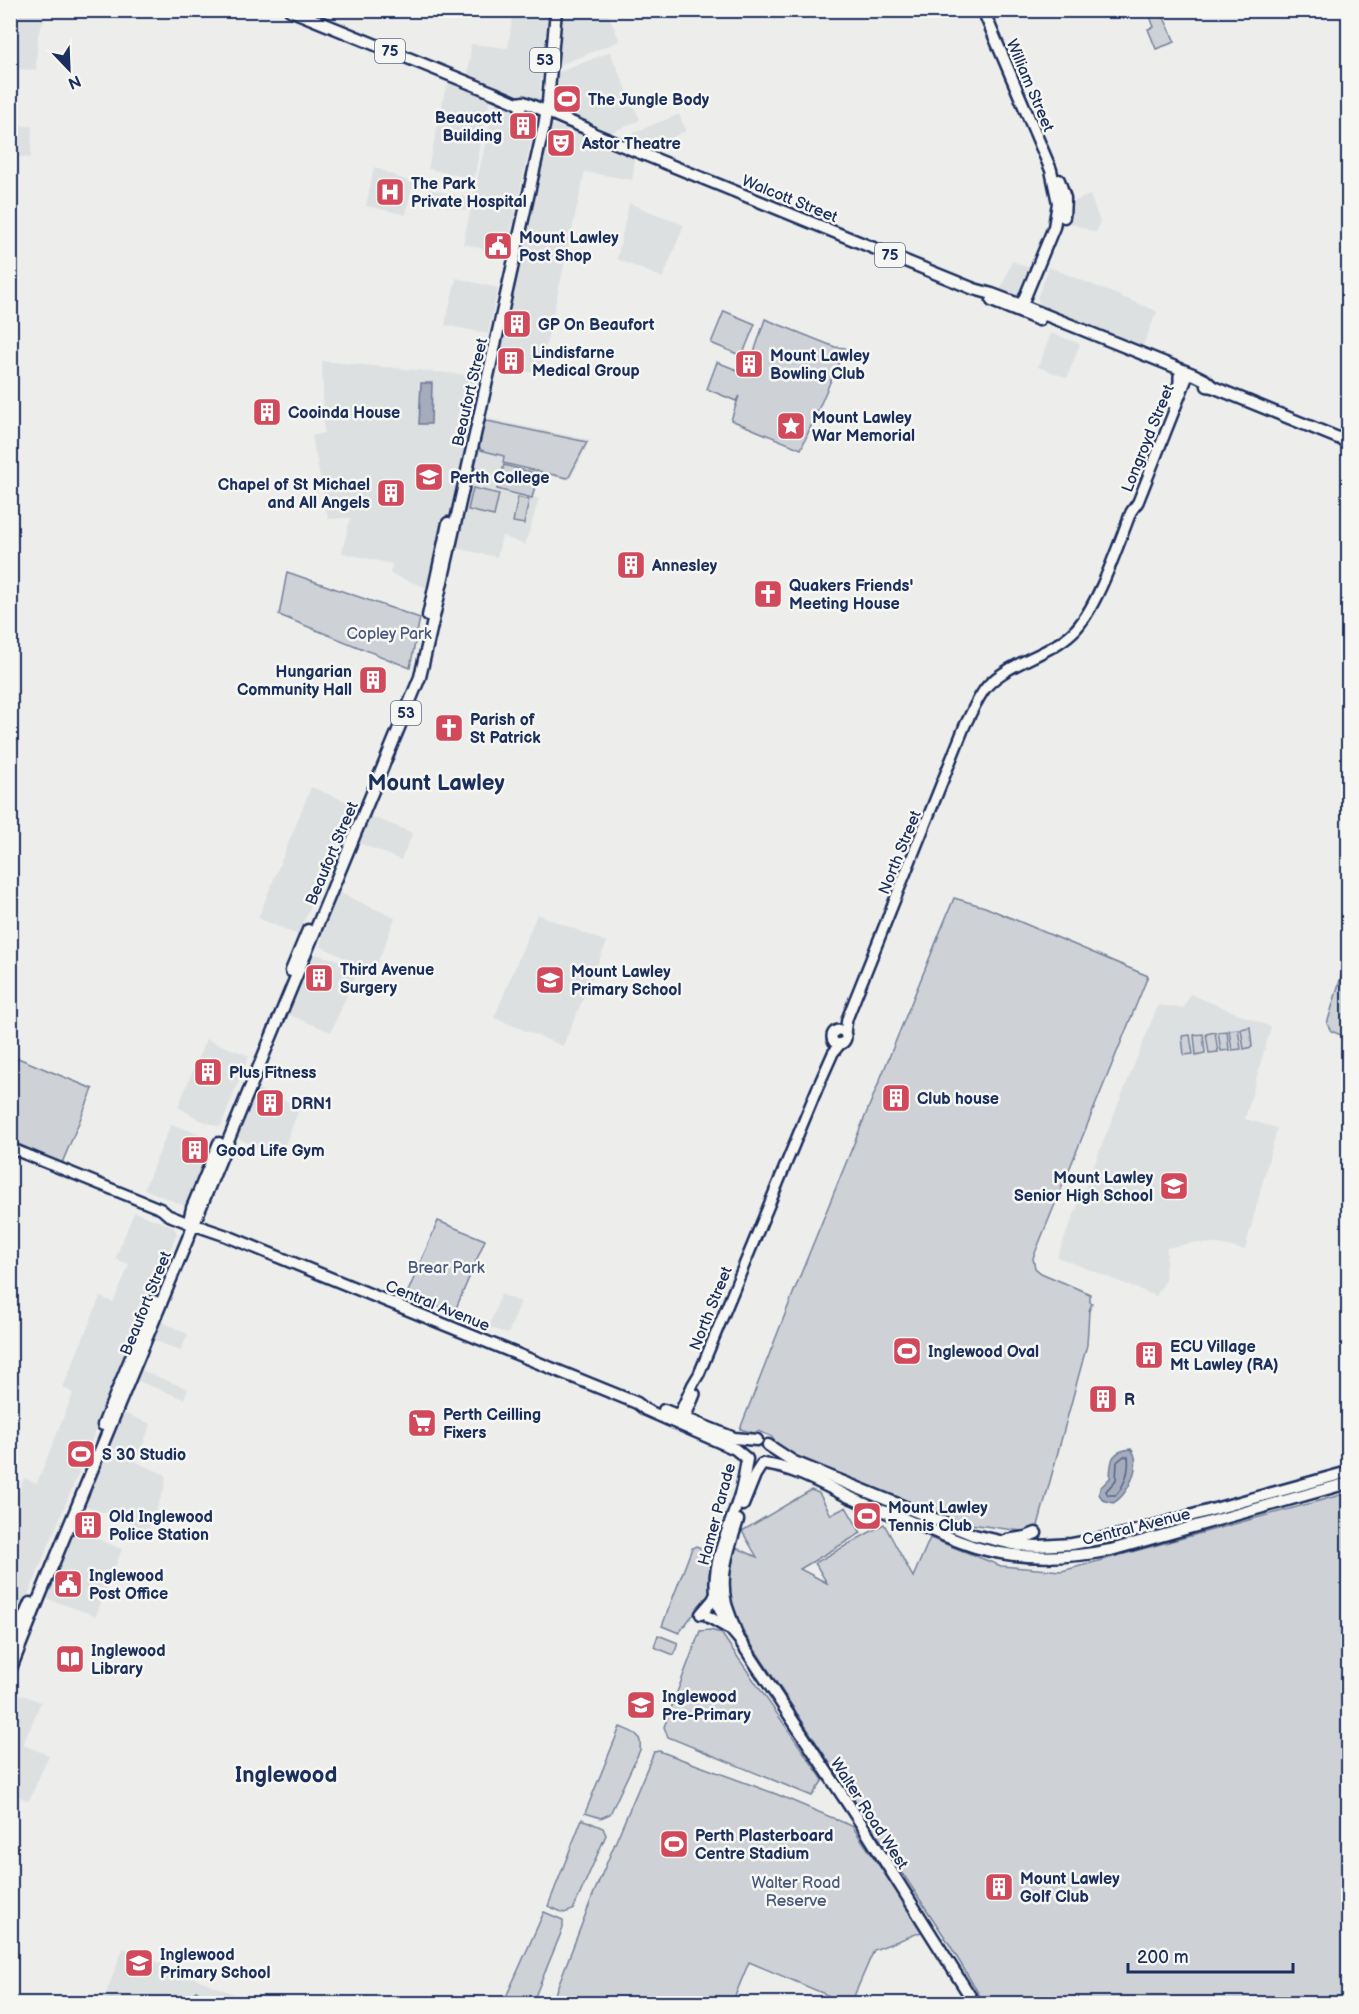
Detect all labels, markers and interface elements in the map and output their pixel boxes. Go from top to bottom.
street label: William Street [1002,36,1058,135]
north arrow [39,39,99,99]
road number: 75 [375,39,405,63]
road number: 53 [530,48,560,72]
text: N [65,70,84,93]
sports icon: The Jungle Body [551,83,583,115]
place label: The Jungle Body [588,91,710,110]
place label: Beaucott Building [435,109,503,146]
building icon: Beaucott Building [507,110,539,142]
theatre icon: Astor Theatre [545,127,577,159]
place label: Astor Theatre [581,135,681,154]
street label: Walcott Street [739,172,840,227]
place label: The Park Private Hospital [411,175,527,212]
hospital icon: The Park Private Hospital [374,176,406,208]
place label: Mount Lawley Post Shop [519,229,619,266]
public building icon: Mount Lawley Post Shop [482,230,514,262]
road number: 75 [875,243,905,267]
building icon: GP On Beaufort [501,308,533,340]
place label: GP On Beaufort [538,316,655,335]
street label: Beaufort Street [449,336,492,448]
place label: Lindisfarne Medical Group [532,344,640,381]
building icon: Lindisfarne Medical Group [495,345,527,377]
place label: Mount Lawley Bowling Club [770,347,870,384]
building icon: Mount Lawley Bowling Club [733,348,765,380]
street label: Longroyd Street [1118,382,1179,495]
building icon: Cooinda House [251,396,283,428]
place label: Cooinda House [288,404,400,423]
place label: Mount Lawley War Memorial [812,409,915,446]
place icon: Mount Lawley War Memorial [775,410,807,442]
school or university icon: Perth College [413,461,445,493]
place label: Perth College [450,469,550,488]
place label: Chapel of St Michael and All Angels [218,476,370,513]
building icon: Chapel of St Michael and All Angels [375,477,407,509]
building icon: Annesley [615,549,647,581]
place label: Annesley [651,557,718,576]
place label: Quakers Friends' Meeting House [789,577,913,614]
church icon: Quakers Friends' Meeting House [752,578,784,610]
park label: Copley Park [346,625,432,644]
place label: Hungarian Community Hall [237,663,352,700]
building icon: Hungarian Community Hall [357,664,389,696]
road number: 53 [391,701,421,725]
place label: Parish of St Patrick [470,711,541,748]
church icon: Parish of St Patrick [433,712,465,744]
district label: Mount Lawley [367,770,505,797]
street label: Beaufort Street [302,799,363,908]
street label: North Street [875,808,926,897]
place label: Third Avenue Surgery [340,961,434,998]
building icon: Third Avenue Surgery [303,962,335,994]
place label: Mount Lawley Primary School [571,963,681,1000]
school or university icon: Mount Lawley Primary School [534,964,566,996]
building icon: Plus Fitness [192,1056,224,1088]
place label: Plus Fitness [229,1064,317,1083]
building icon: Club house [880,1082,912,1114]
building icon: DRN1 [254,1087,286,1119]
place label: Club house [917,1090,999,1109]
place label: DRN1 [291,1095,332,1114]
building icon: Good Life Gym [179,1134,211,1166]
place label: Good Life Gym [216,1142,325,1161]
place label: Mount Lawley Senior High School [1014,1169,1154,1206]
school or university icon: Mount Lawley Senior High School [1158,1170,1190,1202]
street label: Beaufort Street [117,1249,176,1358]
park label: Brear Park [407,1259,485,1278]
street label: North Street [686,1264,737,1353]
street label: Central Avenue [382,1277,493,1336]
sports icon: Inglewood Oval [891,1335,923,1367]
place label: ECU Village Mt Lawley (RA) [1170,1338,1278,1375]
building icon: ECU Village Mt Lawley (RA) [1133,1339,1165,1371]
place label: Inglewood Oval [928,1343,1039,1362]
building icon: R [1087,1383,1119,1415]
place label: R [1124,1391,1135,1410]
place label: Perth Ceilling Fixers [443,1406,541,1443]
supermarket icon: Perth Ceilling Fixers [406,1407,438,1439]
sports icon: S 30 Studio [65,1438,97,1470]
place label: S 30 Studio [102,1446,186,1465]
street label: Hamer Parade [695,1461,740,1568]
place label: Mount Lawley Tennis Club [888,1499,988,1536]
sports icon: Mount Lawley Tennis Club [851,1500,883,1532]
street label: Central Avenue [1080,1505,1193,1550]
place label: Old Inglewood Police Station [109,1508,213,1545]
building icon: Old Inglewood Police Station [72,1509,104,1541]
place label: Inglewood Post Office [89,1567,168,1604]
public building icon: Inglewood Post Office [52,1568,84,1600]
place label: Inglewood Library [91,1642,166,1679]
library icon: Inglewood Library [54,1643,86,1675]
place label: Inglewood Pre-Primary [662,1688,752,1725]
school or university icon: Inglewood Pre-Primary [625,1689,657,1721]
street label: Walter Road West [826,1755,912,1873]
district label: Inglewood [235,1762,337,1789]
place label: Perth Plasterboard Centre Stadium [695,1827,833,1864]
sports icon: Perth Plasterboard Centre Stadium [658,1828,690,1860]
place label: Mount Lawley Golf Club [1020,1870,1120,1907]
building icon: Mount Lawley Golf Club [983,1871,1015,1903]
park label: Walter Road Reserve [751,1874,841,1911]
scale bar [1128,1936,1293,1974]
place label: Inglewood Primary School [160,1946,270,1983]
school or university icon: Inglewood Primary School [123,1947,155,1979]
text: 200 m [1137,1947,1189,1968]

